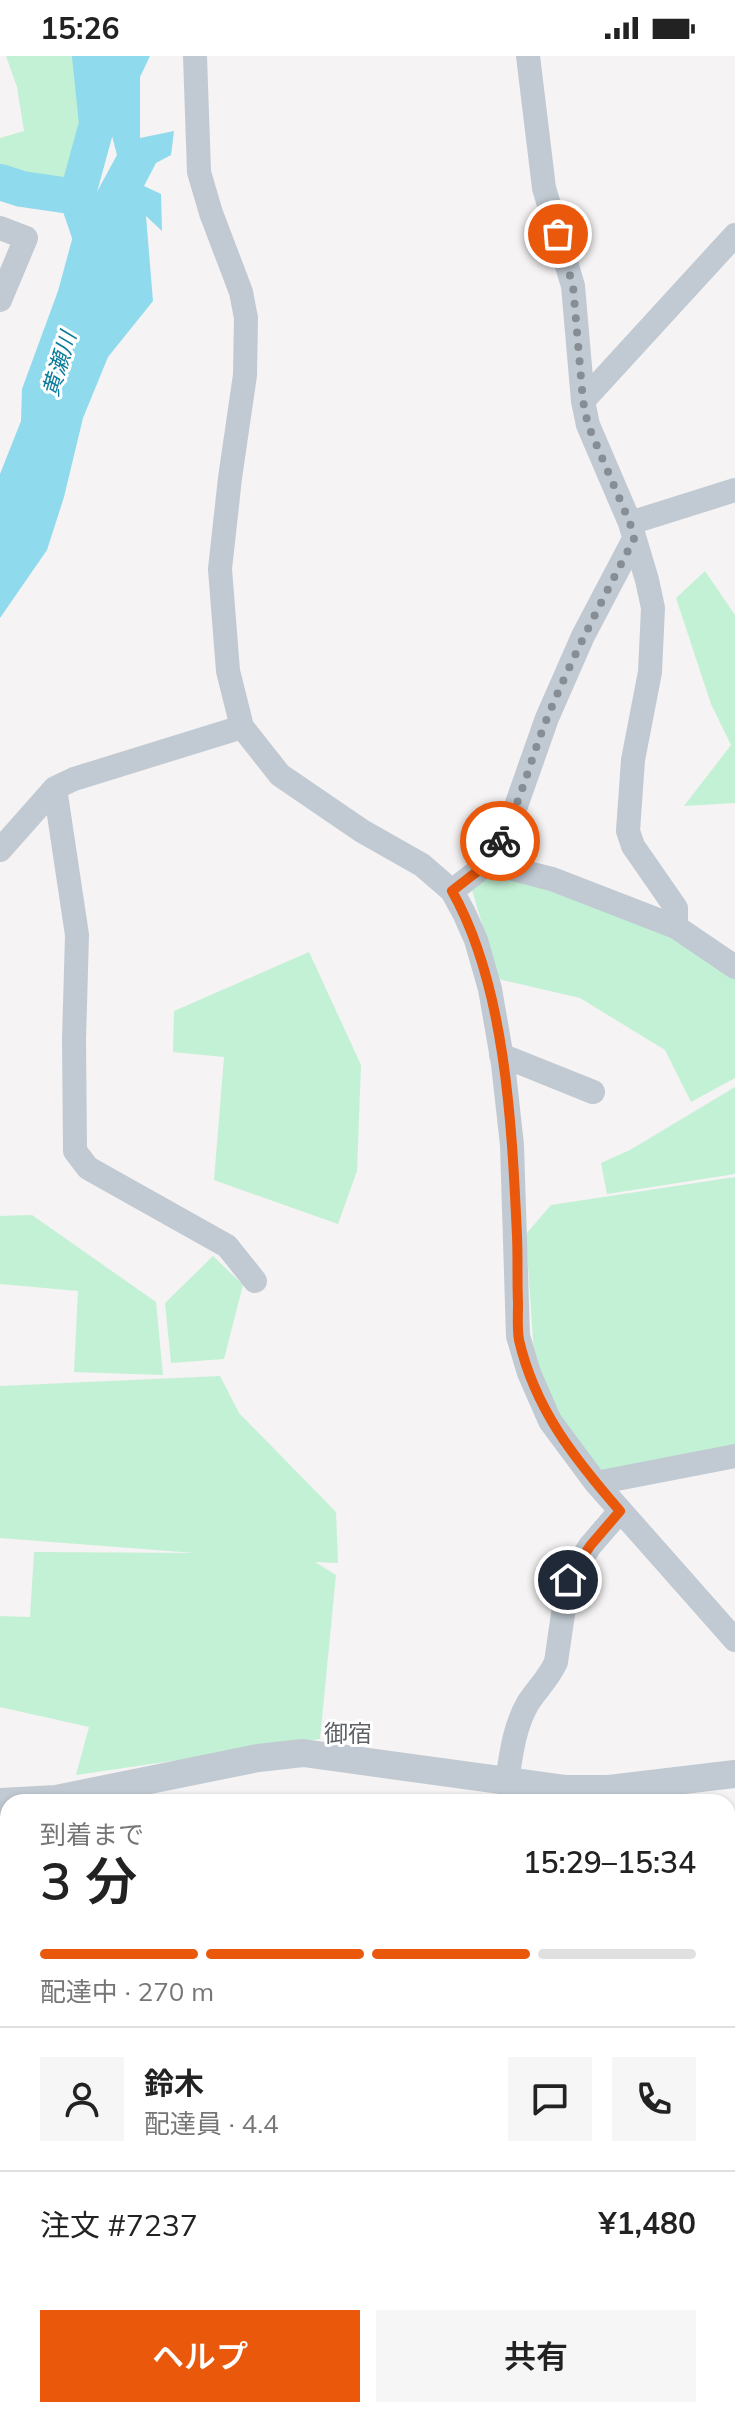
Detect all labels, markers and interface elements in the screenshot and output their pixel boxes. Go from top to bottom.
text: 15:26 [40,9,119,47]
pin [524,200,592,268]
icon: bag [536,212,580,256]
water label: 黄瀬川 [36,326,83,400]
courier [460,801,540,881]
icon: bike [478,819,522,863]
pin [534,1546,602,1614]
icon: home [546,1558,590,1602]
district label: 御宿 [324,1718,372,1748]
text: 到着まで [40,1818,144,1851]
text: 15:29–15:34 [523,1843,696,1881]
text: 3 分 [40,1848,137,1913]
text: 配達中 · 270 m [40,1975,214,2008]
button: person [40,2057,124,2141]
button: chat [508,2057,592,2141]
button: phone [612,2057,696,2141]
text: 鈴木 [144,2064,204,2102]
text: 配達員 · 4.4 [144,2107,279,2140]
text: ¥1,480 [599,2204,696,2242]
text: 注文 #7237 [40,2206,198,2244]
button: ヘルプ [40,2310,360,2402]
button: 共有 [376,2310,696,2402]

